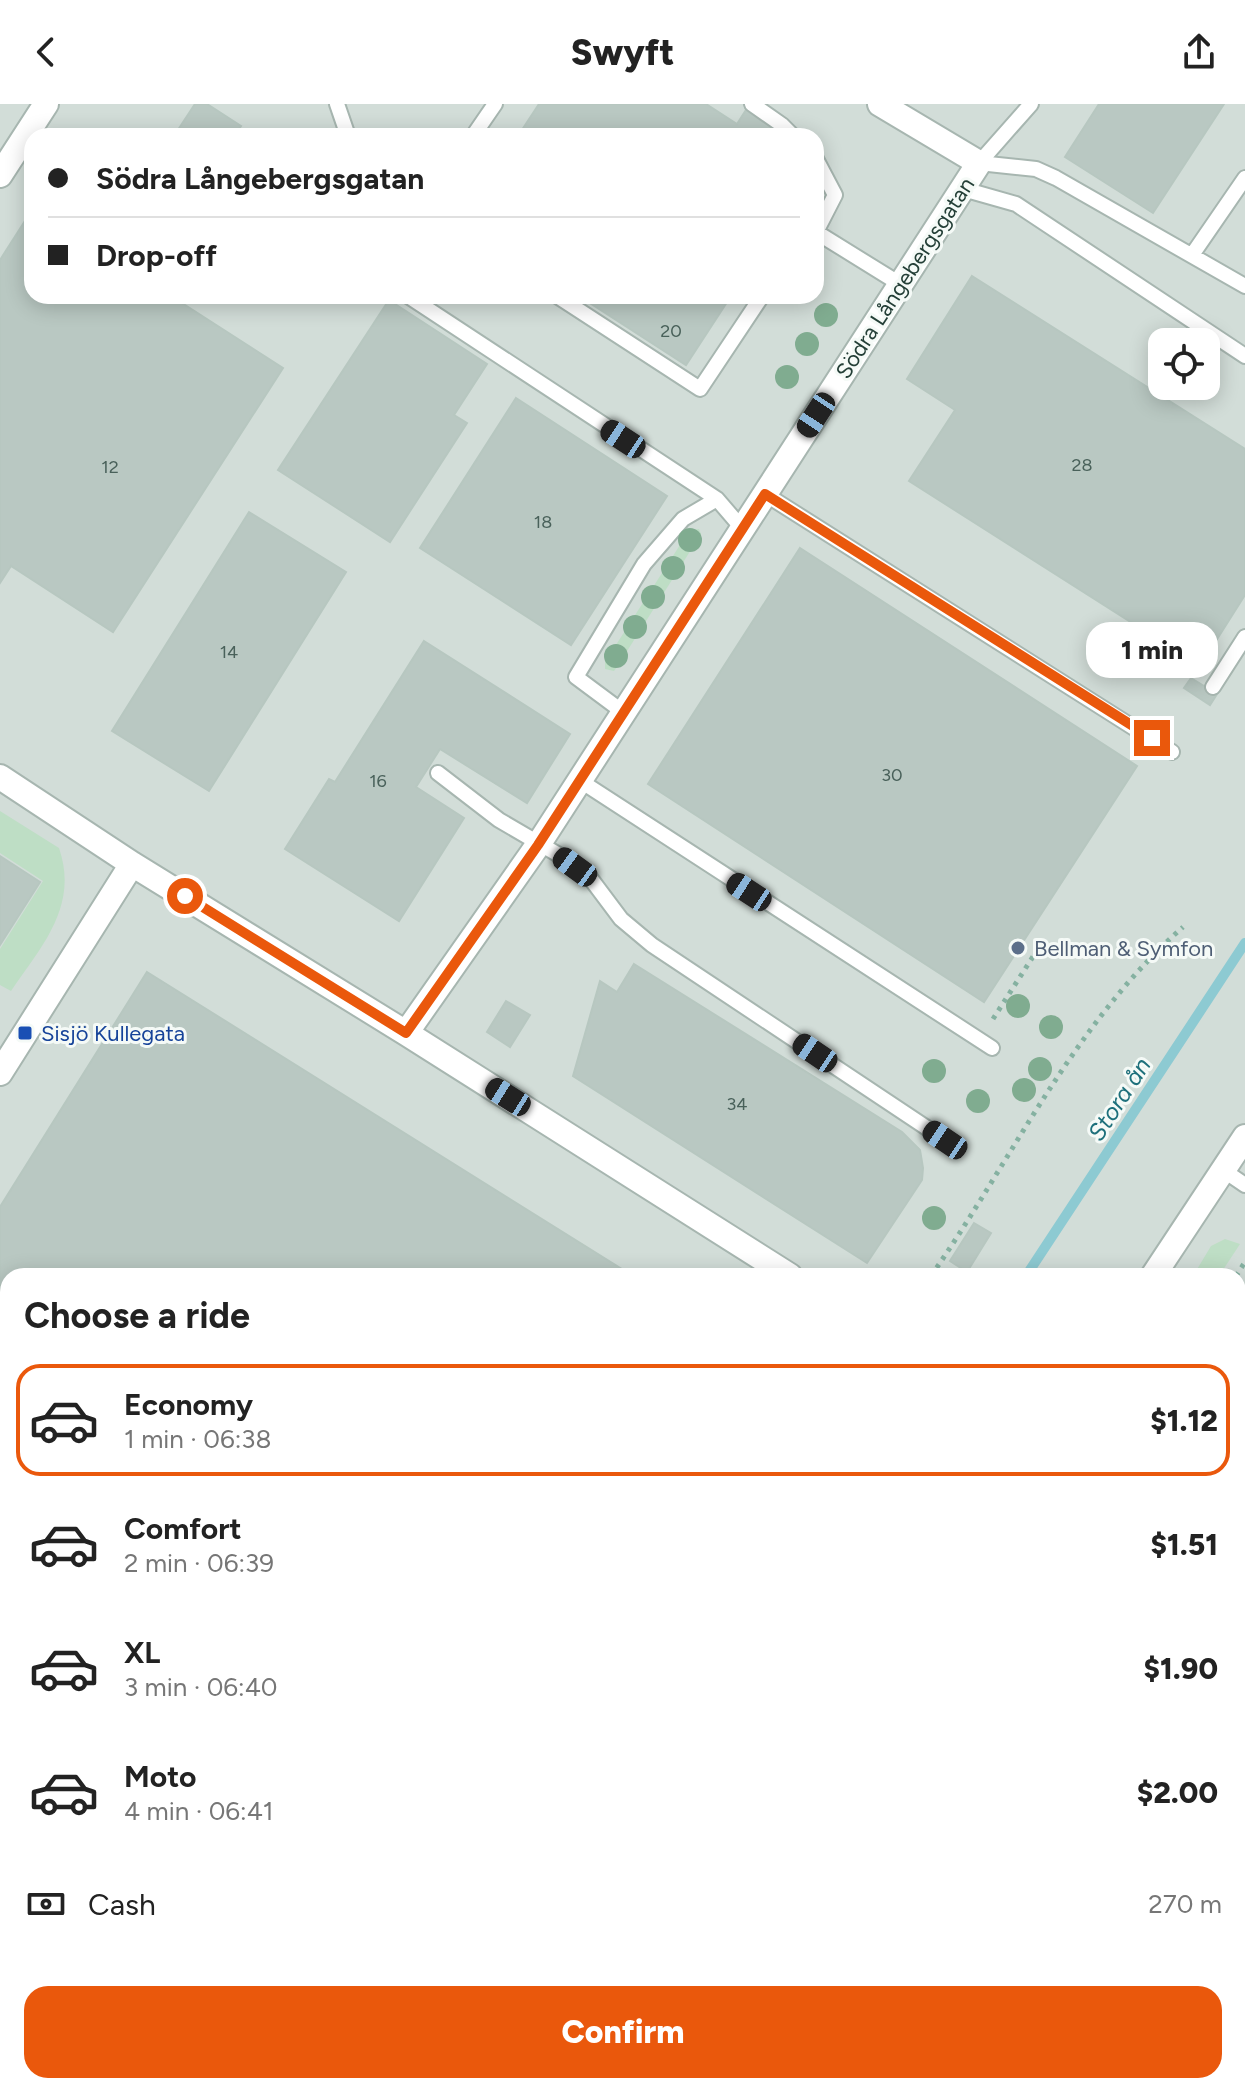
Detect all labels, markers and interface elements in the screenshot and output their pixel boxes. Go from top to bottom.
icon: back [24,30,68,74]
icon: share [1177,30,1221,74]
text: Swyft [571,31,674,74]
text: Södra Långebergsgatan [96,160,424,197]
street label: Södra Långebergsgatan [830,172,980,384]
text: Drop-off [96,237,217,274]
house number: 20 [660,320,682,342]
map controls [1148,328,1220,400]
button: locate [1148,328,1220,400]
car [793,388,839,442]
car [596,416,650,462]
house number: 28 [1071,454,1093,476]
house number: 12 [101,456,119,478]
house number: 18 [534,511,552,533]
callout: 1 min [1086,622,1218,678]
text: 1 min [1121,634,1183,666]
house number: 14 [220,641,238,663]
route end [1134,720,1170,756]
house number: 30 [881,764,903,786]
house number: 16 [369,770,387,792]
car [549,843,601,891]
car [722,869,776,915]
route start [167,878,203,914]
place label: Bellman & Symfon [1034,935,1213,962]
marker: Bellman & Symfon [1009,939,1027,957]
place label: Sisjö Kullegata [41,1020,185,1047]
marker: Sisjö Kullegata [16,1024,34,1042]
car [788,1030,842,1076]
water label: Stora ån [1081,1052,1157,1146]
car [481,1074,535,1120]
house number: 34 [727,1093,747,1115]
car [918,1117,972,1163]
text: Choose a ride [24,1294,250,1337]
icon: car [28,1384,100,1456]
text: Economy [124,1386,253,1423]
text: $1.12 [1150,1402,1218,1439]
text: 1 min · 06:38 [124,1423,271,1455]
icon: car [28,1508,100,1580]
text: Comfort [124,1510,242,1547]
text: $1.51 [1150,1526,1218,1563]
text: 2 min · 06:39 [124,1547,274,1579]
icon: car [28,1632,100,1704]
text: XL [124,1634,160,1671]
text: $1.90 [1144,1650,1218,1687]
text: 3 min · 06:40 [124,1671,277,1703]
icon: car [28,1756,100,1828]
text: Moto [124,1758,196,1795]
text: $2.00 [1137,1774,1218,1811]
text: 4 min · 06:41 [124,1795,274,1827]
icon: cash [24,1882,68,1926]
text: Cash [88,1886,156,1923]
text: 270 m [1148,1888,1222,1920]
button: Confirm [24,1986,1222,2078]

